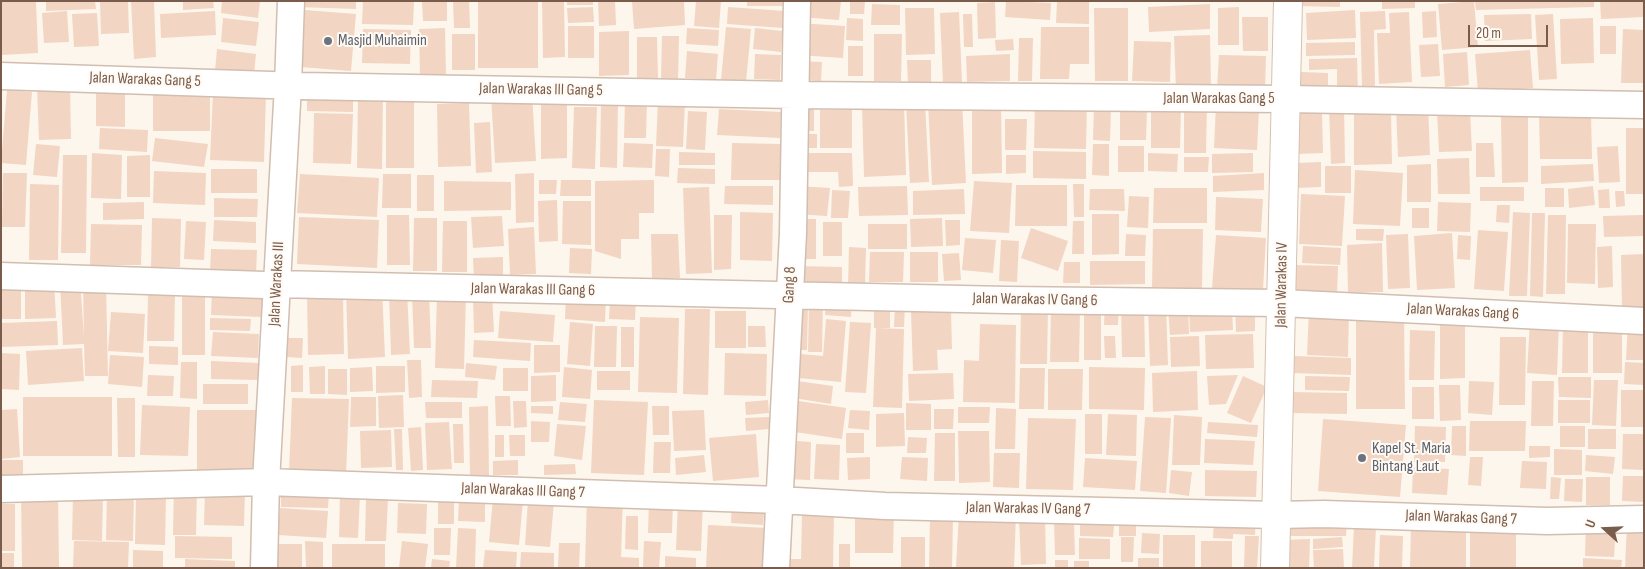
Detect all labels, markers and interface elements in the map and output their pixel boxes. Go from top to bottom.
scale bar [1470,15,1550,47]
text: 20 m [1476,24,1501,43]
place label: Masjid Muhaimin [338,31,427,51]
marker: Masjid Muhaimin [322,35,334,47]
street label: Jalan Warakas Gang 5 [89,68,201,92]
street label: Jalan Warakas III Gang 5 [479,79,603,101]
street label: Jalan Warakas Gang 5 [1163,89,1275,109]
street label: Jalan Warakas III [265,241,289,327]
street label: Jalan Warakas IV [1272,242,1292,328]
street label: Gang 8 [779,266,801,304]
street label: Jalan Warakas III Gang 6 [471,279,595,301]
street label: Jalan Warakas IV Gang 6 [972,289,1098,311]
street label: Jalan Warakas Gang 6 [1407,299,1519,325]
place label: Kapel St. Maria Bintang Laut [1372,439,1451,477]
marker: Kapel St. Maria Bintang Laut [1356,452,1368,464]
street label: Jalan Warakas III Gang 7 [461,479,585,503]
street label: Jalan Warakas IV Gang 7 [966,498,1090,520]
north arrow [1580,504,1630,554]
street label: Jalan Warakas Gang 7 [1405,506,1517,530]
text: U [1581,517,1600,530]

